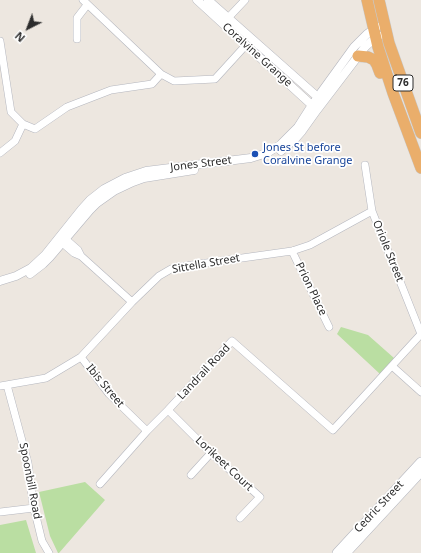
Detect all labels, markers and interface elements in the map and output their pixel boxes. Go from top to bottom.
north arrow [8,8,48,48]
street label: Coralvine Grange [219,20,295,90]
text: N [11,29,28,46]
road number: 76 [393,75,413,91]
place label: Jones St before Coralvine Grange [263,141,352,167]
marker: Jones St before Coralvine Grange [250,149,260,159]
street label: Jones Street [170,154,232,174]
street label: Oriole Street [370,218,406,284]
street label: Sittella Street [171,252,241,276]
street label: Prion Place [292,260,330,318]
street label: Landrail Road [175,342,233,402]
street label: Ibis Street [83,362,127,410]
street label: Lorikeet Court [193,434,255,494]
street label: Spoonbill Road [16,442,44,520]
street label: Cedric Street [352,478,406,536]

